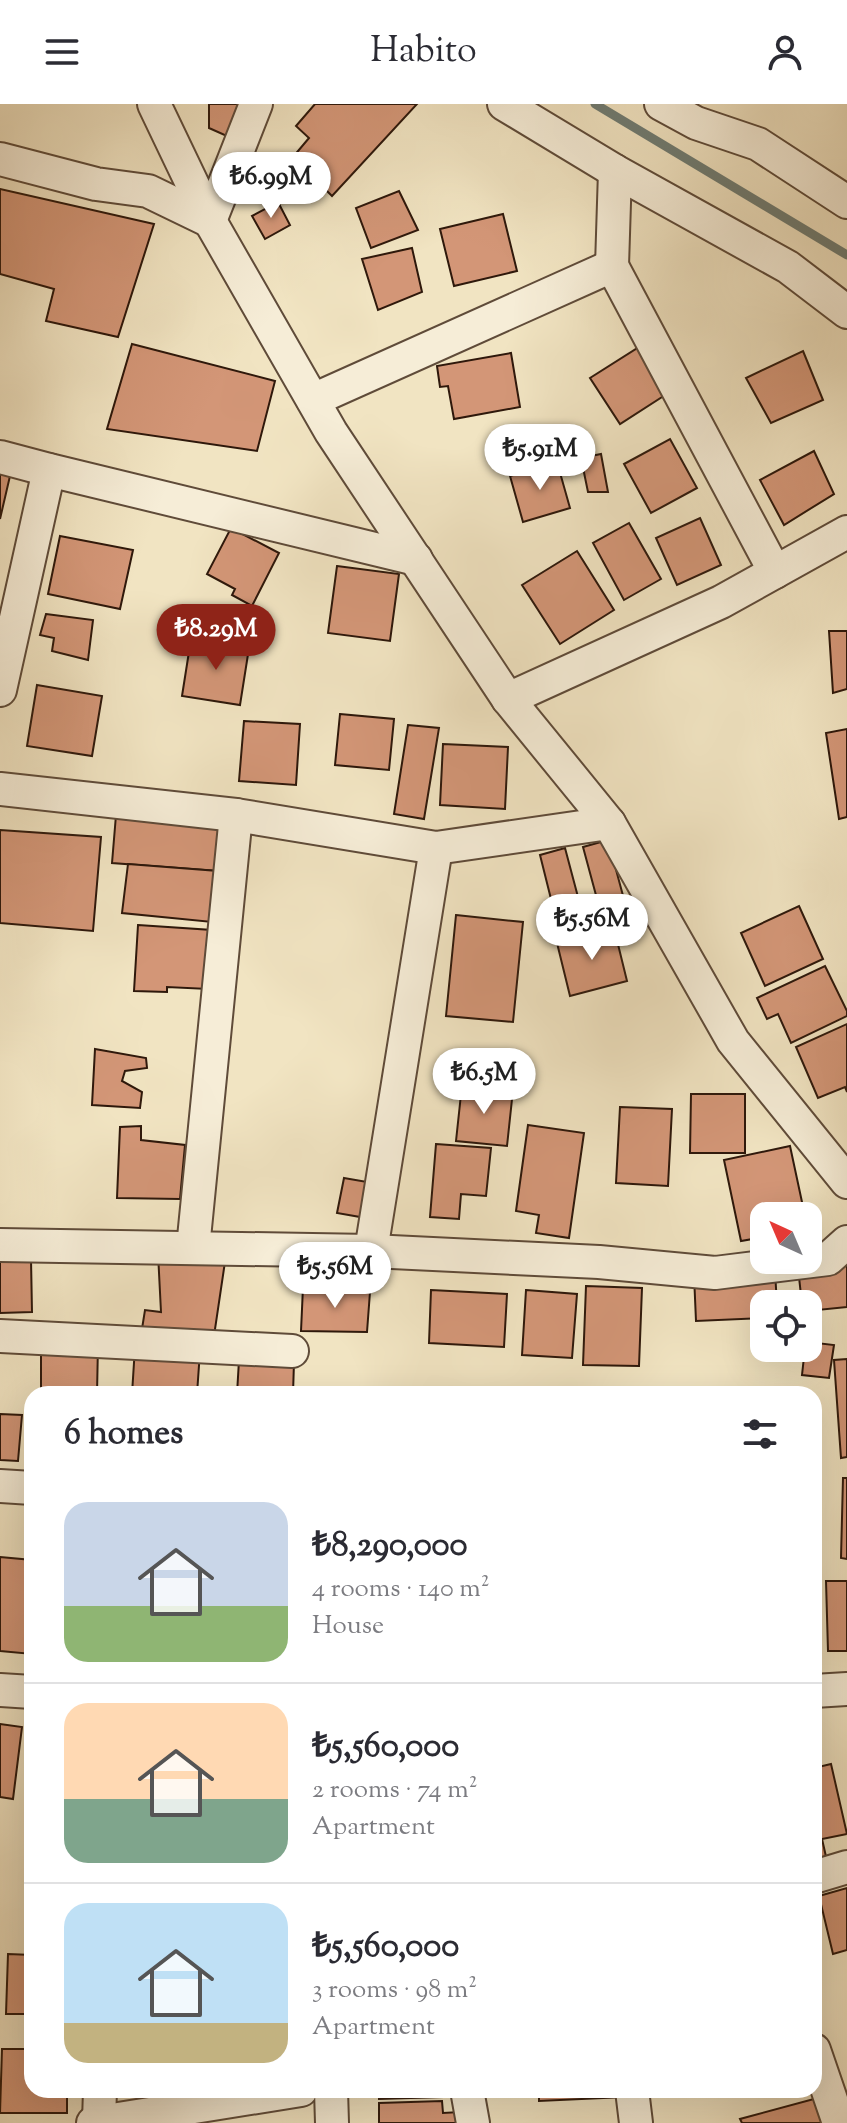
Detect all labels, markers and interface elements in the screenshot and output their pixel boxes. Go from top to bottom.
text: Habito [370,26,477,78]
icon: menu [40,30,84,74]
icon: person [763,30,807,74]
pin: ₺6.99M [206,152,336,220]
text: ₺6.99M [230,159,312,196]
pin: ₺5.91M [475,424,605,492]
text: ₺5.91M [502,431,578,468]
pin: ₺8.29M [151,604,281,672]
text: ₺8.29M [175,611,257,648]
pin: ₺5.56M [527,894,657,962]
text: ₺5.56M [554,901,630,938]
pin: ₺6.5M [428,1048,540,1116]
text: ₺6.5M [451,1055,517,1092]
north arrow [750,1202,822,1274]
map controls [750,1202,822,1362]
pin: ₺5.56M [270,1242,400,1310]
text: ₺5.56M [297,1249,373,1286]
button: locate [750,1290,822,1362]
text: 6 homes [64,1410,183,1459]
icon: filters [738,1412,782,1456]
text: ₺8,290,000 [312,1522,468,1571]
icon: home [128,1534,224,1630]
text: 4 rooms · 140 m² [312,1571,489,1608]
text: House [312,1608,384,1645]
text: ₺5,560,000 [312,1723,459,1772]
icon: home [128,1735,224,1831]
text: 2 rooms · 74 m² [312,1772,477,1809]
text: Apartment [312,1809,435,1846]
text: ₺5,560,000 [312,1923,459,1972]
icon: home [128,1935,224,2031]
text: 3 rooms · 98 m² [312,1972,477,2009]
text: Apartment [312,2009,435,2046]

